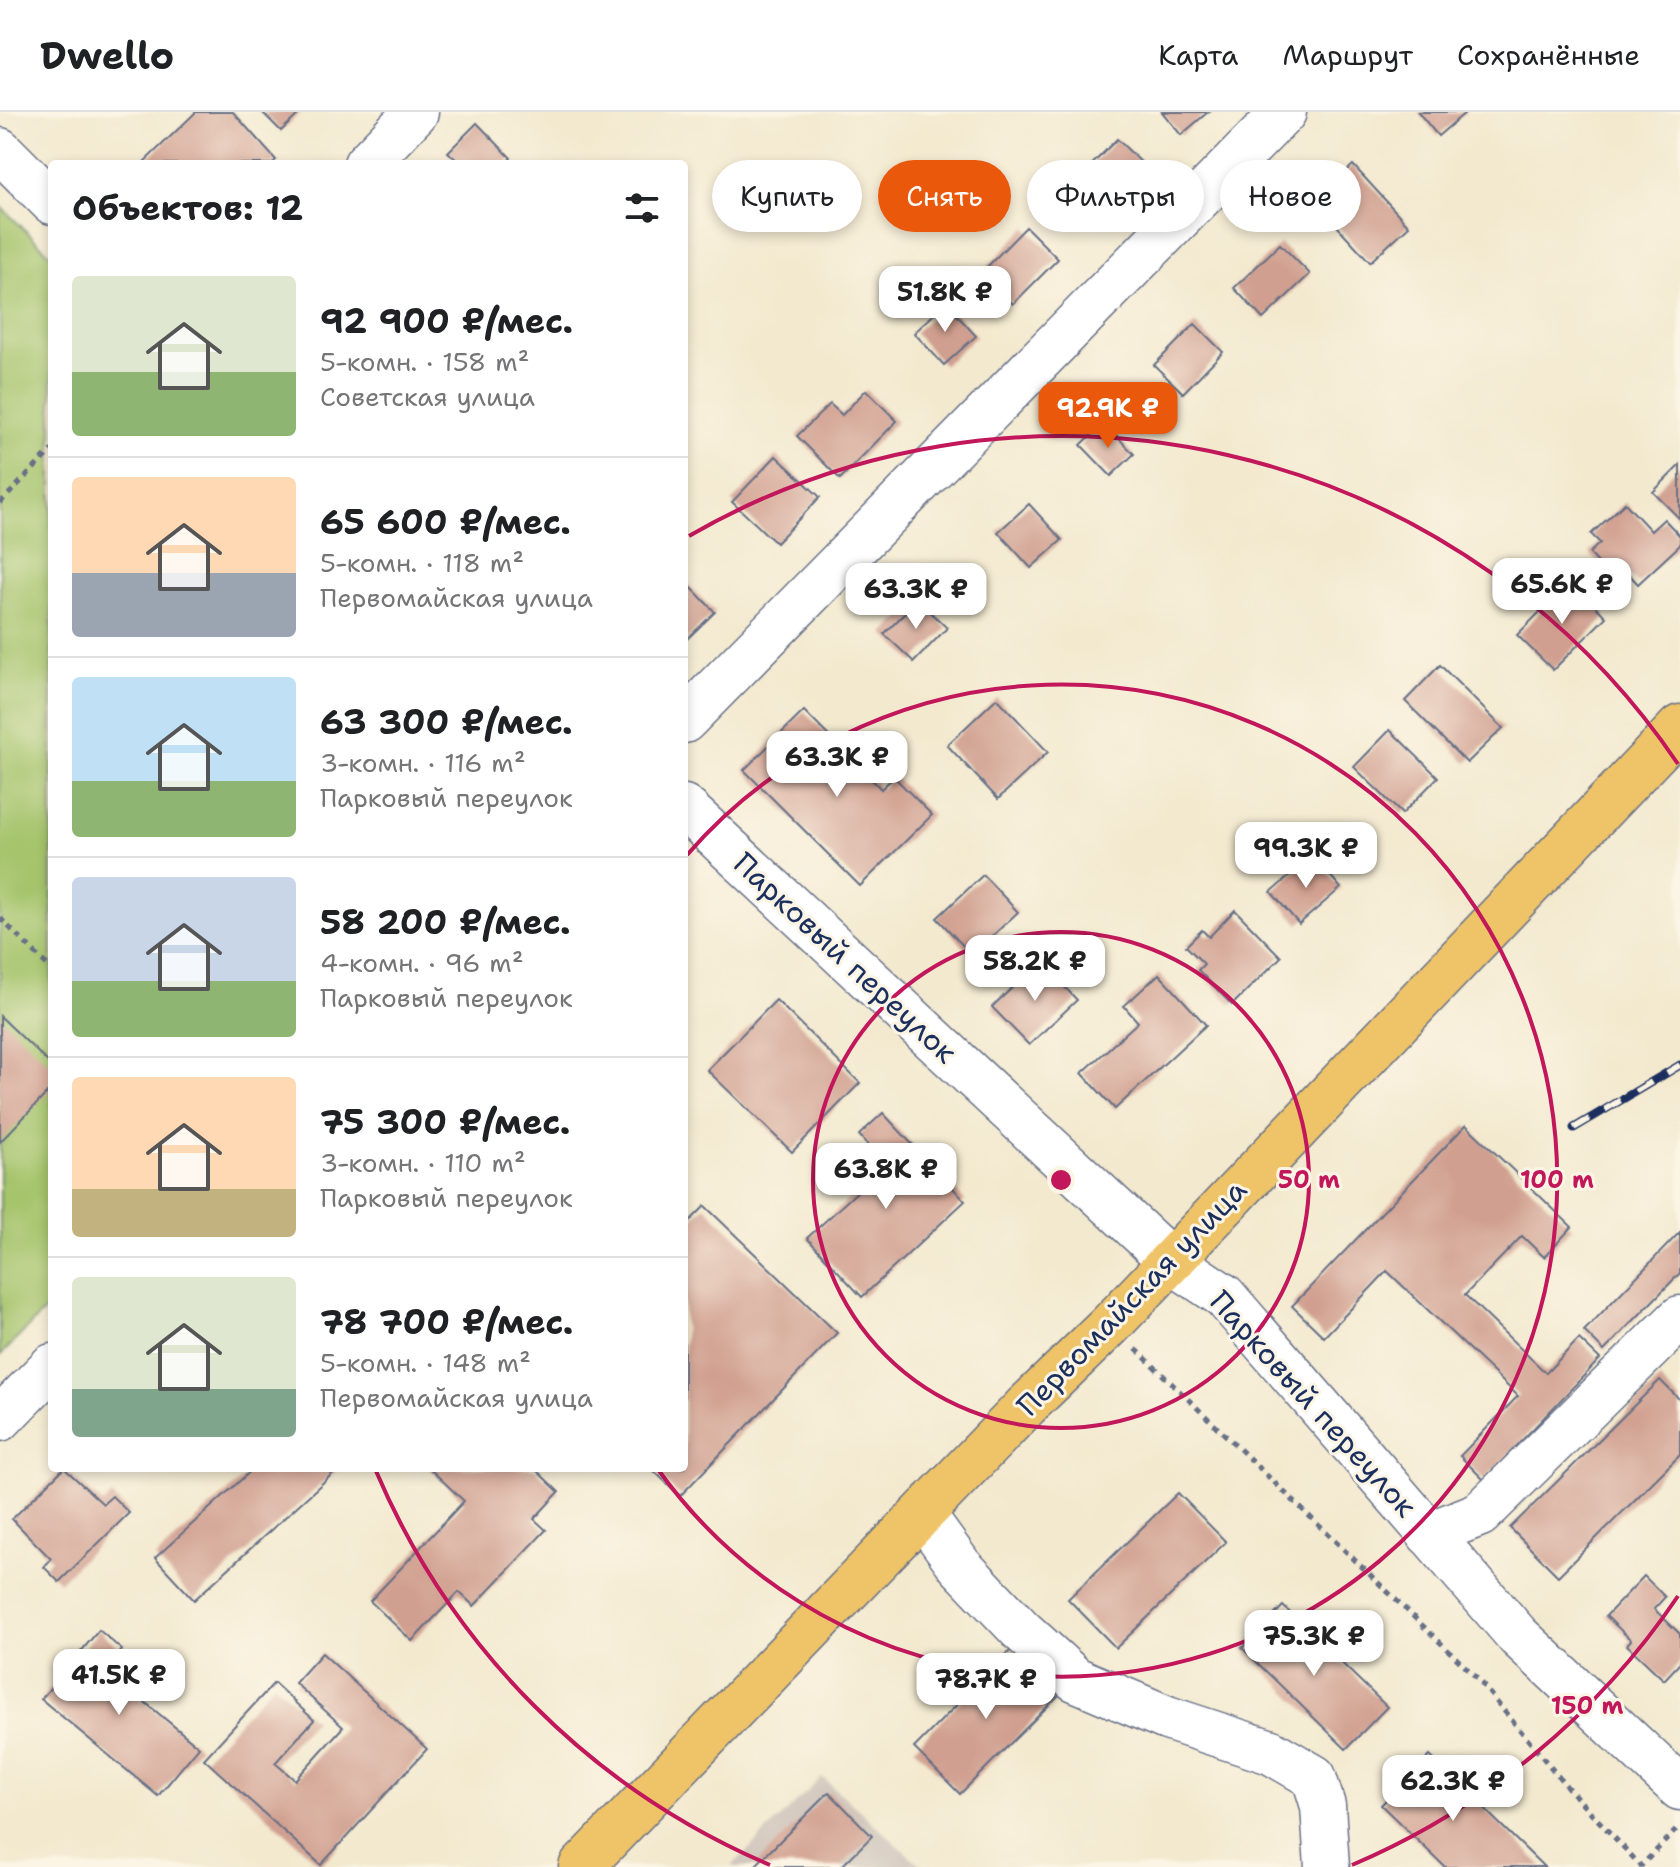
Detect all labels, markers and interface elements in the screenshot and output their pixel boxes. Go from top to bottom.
text: Dwello [40,30,174,81]
text: Карта [1158,36,1238,74]
text: Маршрут [1282,36,1413,74]
text: Сохранённые [1457,36,1640,74]
chip: Купить [712,160,862,232]
chip: Снять [878,160,1011,232]
chip: Фильтры [1027,160,1204,232]
chip: Новое [1220,160,1361,232]
text: Объектов: 12 [72,185,303,231]
icon: filters [620,186,664,230]
pin: 51.8K ₽ [871,266,1019,334]
text: 51.8K ₽ [897,274,993,309]
text: 92 900 ₽/мес. [320,298,573,344]
icon: home [136,308,232,404]
text: 5-комн. · 158 m² [320,344,530,379]
text: Советская улица [320,379,535,414]
pin: 92.9K ₽ [1034,382,1182,450]
text: 92.9K ₽ [1057,390,1159,425]
text: 65 600 ₽/мес. [320,499,571,545]
icon: home [136,509,232,605]
text: 5-комн. · 118 m² [320,545,524,580]
pin: 65.6K ₽ [1488,558,1636,626]
pin: 63.3K ₽ [842,563,990,631]
text: 65.6K ₽ [1510,566,1614,601]
text: 63.3K ₽ [864,571,968,606]
text: Первомайская улица [320,580,593,615]
text: 63 300 ₽/мес. [320,699,573,745]
icon: home [136,709,232,805]
pin: 63.3K ₽ [763,731,911,799]
text: 63.3K ₽ [785,739,889,774]
text: 3-комн. · 116 m² [320,745,526,780]
text: Парковый переулок [320,780,573,815]
pin: 99.3K ₽ [1232,822,1380,890]
text: 99.3K ₽ [1253,830,1359,865]
street label: Парковый переулок [725,843,966,1072]
text: 58 200 ₽/мес. [320,899,571,945]
icon: home [136,909,232,1005]
pin: 58.2K ₽ [961,935,1109,1003]
text: 58.2K ₽ [983,943,1087,978]
text: 4-комн. · 96 m² [320,945,524,980]
text: Парковый переулок [320,980,573,1015]
text: 75 300 ₽/мес. [320,1099,570,1145]
icon: home [136,1109,232,1205]
pin: 63.8K ₽ [812,1143,960,1211]
text: 3-комн. · 110 m² [320,1145,526,1180]
text: 63.8K ₽ [834,1151,938,1186]
text: 50 m [1278,1164,1340,1196]
text: 100 m [1520,1164,1594,1196]
centre of rings [1047,1166,1075,1194]
street label: Первомайская улица [1008,1170,1256,1425]
text: Парковый переулок [320,1180,573,1215]
street label: Парковый переулок [1201,1282,1426,1526]
text: 78 700 ₽/мес. [320,1299,573,1345]
icon: home [136,1309,232,1405]
text: 5-комн. · 148 m² [320,1345,531,1380]
text: Первомайская улица [320,1380,593,1415]
pin: 75.3K ₽ [1240,1610,1388,1678]
text: 75.3K ₽ [1263,1618,1366,1653]
pin: 41.5K ₽ [45,1649,193,1717]
pin: 78.7K ₽ [912,1653,1060,1721]
text: 41.5K ₽ [71,1657,167,1692]
text: 78.7K ₽ [934,1661,1038,1696]
text: 150 m [1551,1690,1623,1722]
pin: 62.3K ₽ [1379,1755,1527,1823]
text: 62.3K ₽ [1400,1763,1506,1798]

